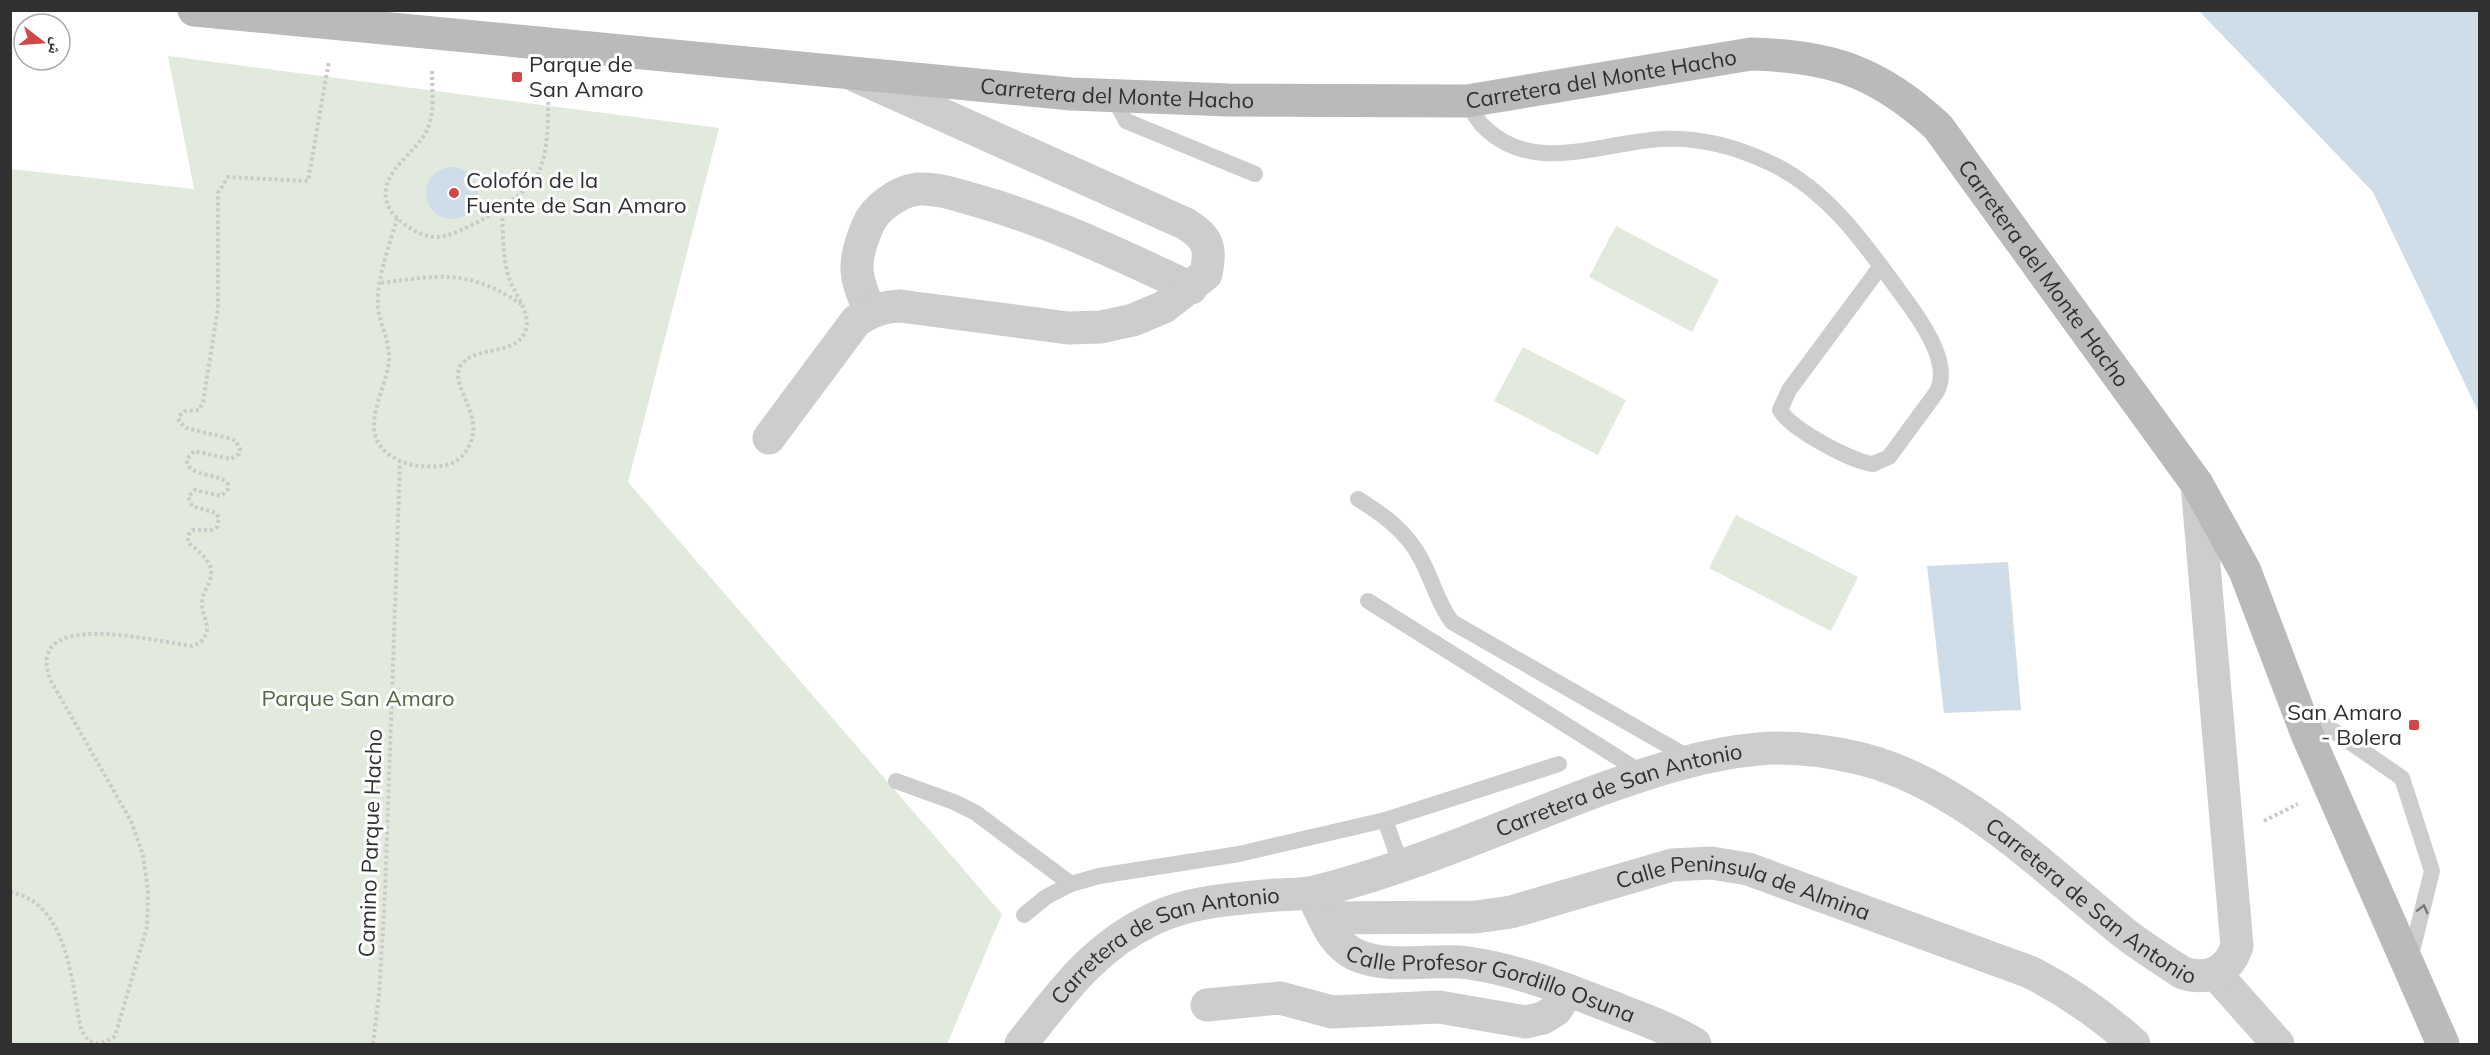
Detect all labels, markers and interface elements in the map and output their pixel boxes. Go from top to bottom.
north arrow [12,12,72,72]
text: ش [44,35,68,57]
street label: Carretera del Monte Hacho [1463,43,1739,115]
place label: Parque de San Amaro [529,50,644,103]
marker: Parque de San Amaro [510,70,524,84]
street label: Carretera del Monte Hacho [979,71,1254,114]
street label: Carretera del Monte Hacho [1952,154,2136,392]
place label: Colofón de la Fuente de San Amaro [466,166,687,219]
marker: Colofón de la Fuente de San Amaro [447,186,461,200]
park label: Parque San Amaro [261,684,455,712]
place label: San Amaro - Bolera [2287,698,2402,751]
marker: San Amaro - Bolera [2407,718,2421,732]
street label: Camino Parque Hacho [352,728,388,958]
street label: Carretera de San Antonio [1491,737,1744,843]
street label: Carretera de San Antonio [1980,811,2198,990]
street label: Calle Peninsula de Almina [1612,849,1874,927]
street label: Carretera de San Antonio [1044,881,1281,1010]
one-way arrow [2415,904,2428,914]
street label: Calle Profesor Gordillo Osuna [1341,938,1639,1029]

